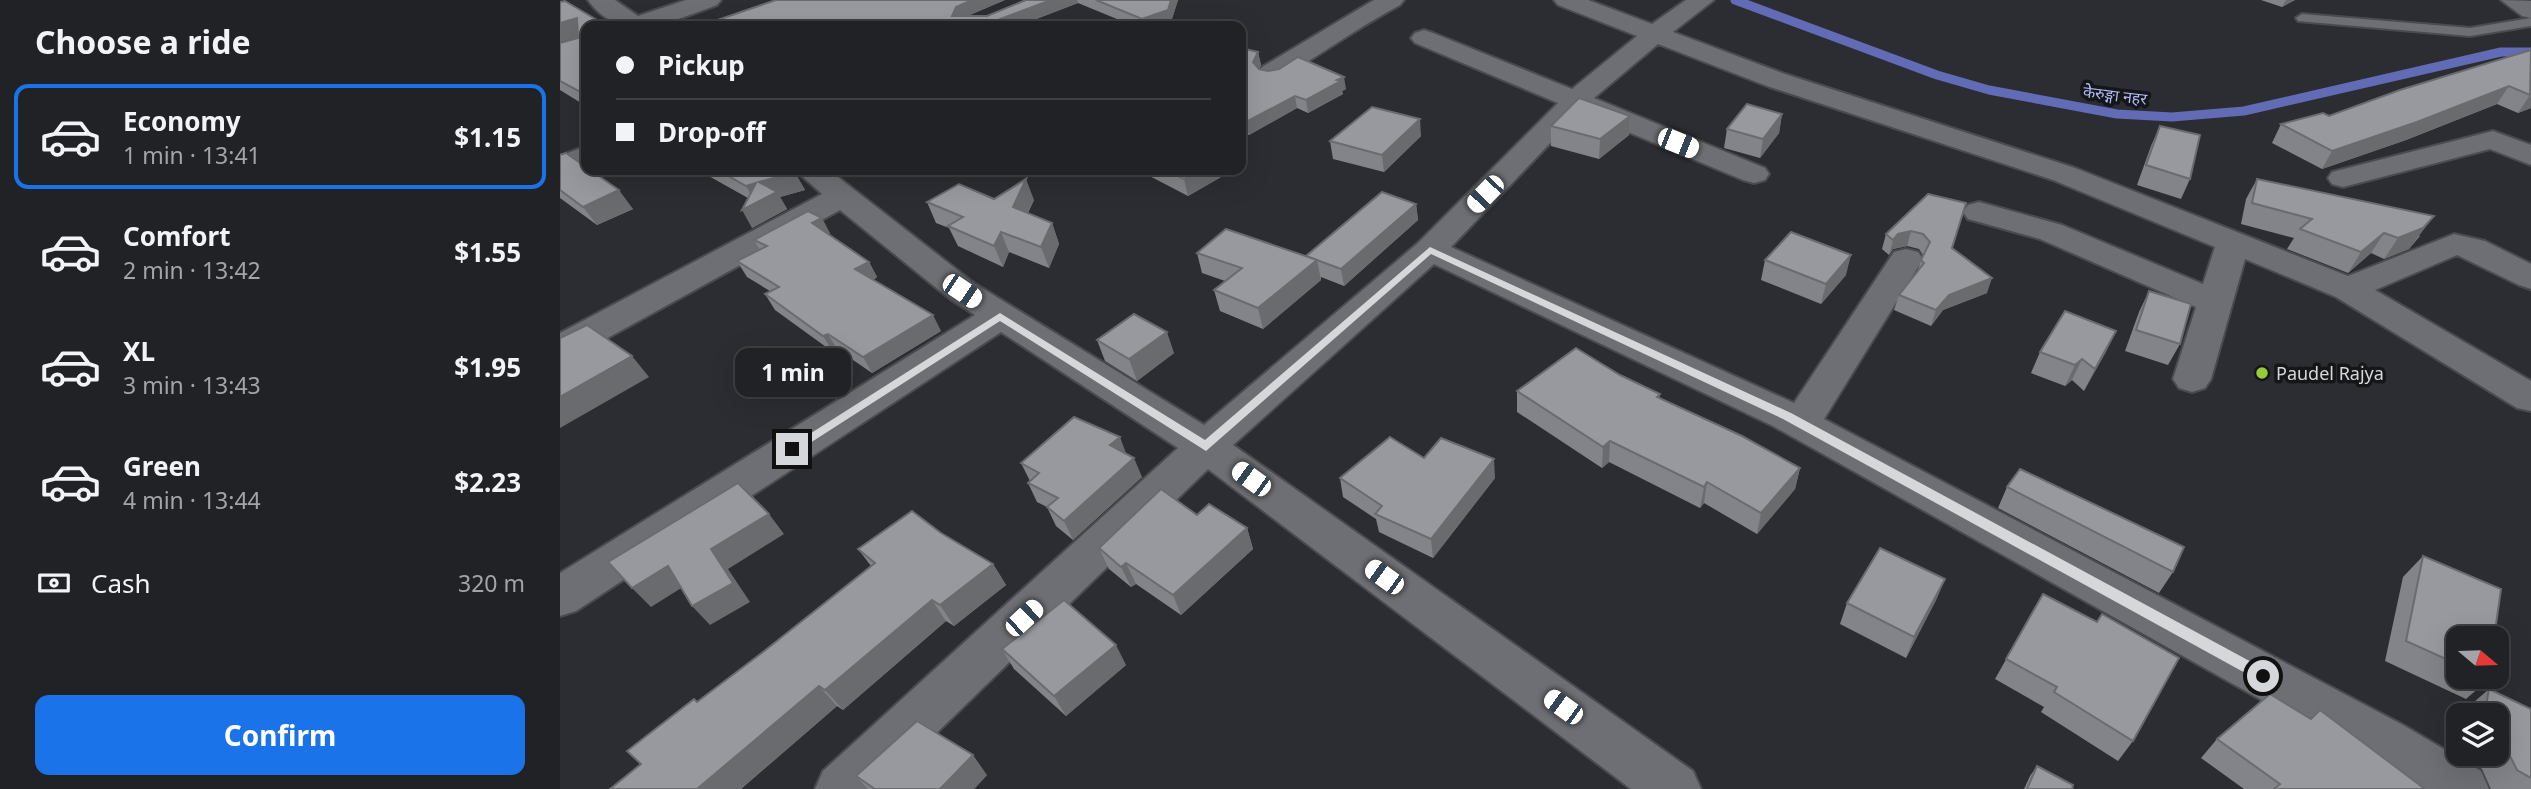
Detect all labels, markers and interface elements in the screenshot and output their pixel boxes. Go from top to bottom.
text: Choose a ride [35,20,251,63]
text: Pickup [658,47,745,83]
water label: केेरुङ्गा नहर [2082,80,2149,110]
text: Economy [123,103,241,139]
icon: car [39,105,102,168]
text: Drop-off [658,114,765,150]
text: $1.15 [454,119,521,155]
car [1655,125,1702,161]
text: 1 min · 13:41 [123,139,261,171]
car [1463,172,1508,216]
text: Comfort [123,218,231,254]
icon: car [39,220,102,283]
text: $1.55 [454,234,521,270]
text: 2 min · 13:42 [123,254,261,286]
car [939,271,986,311]
text: XL [123,333,155,369]
icon: car [39,335,102,398]
callout: 1 min [734,348,850,396]
text: $1.95 [454,349,521,385]
text: 1 min [761,356,825,388]
place label: Paudel Rajya [2276,361,2384,385]
marker: Paudel Rajya [2254,365,2270,381]
text: 3 min · 13:43 [123,369,261,401]
route end [776,433,808,465]
text: Green [123,448,201,484]
icon: car [39,450,102,513]
car [1228,458,1275,500]
text: $2.23 [454,464,521,500]
text: 4 min · 13:44 [123,484,261,516]
car [1361,556,1408,598]
icon: cash [35,564,73,602]
text: Cash [91,565,151,601]
text: 320 m [458,567,525,599]
car [1002,596,1047,640]
north arrow [2446,626,2510,690]
map controls [2446,626,2509,766]
route start [2247,660,2279,692]
car [1540,686,1587,728]
button: Confirm [35,695,525,775]
button: layers [2446,703,2509,766]

